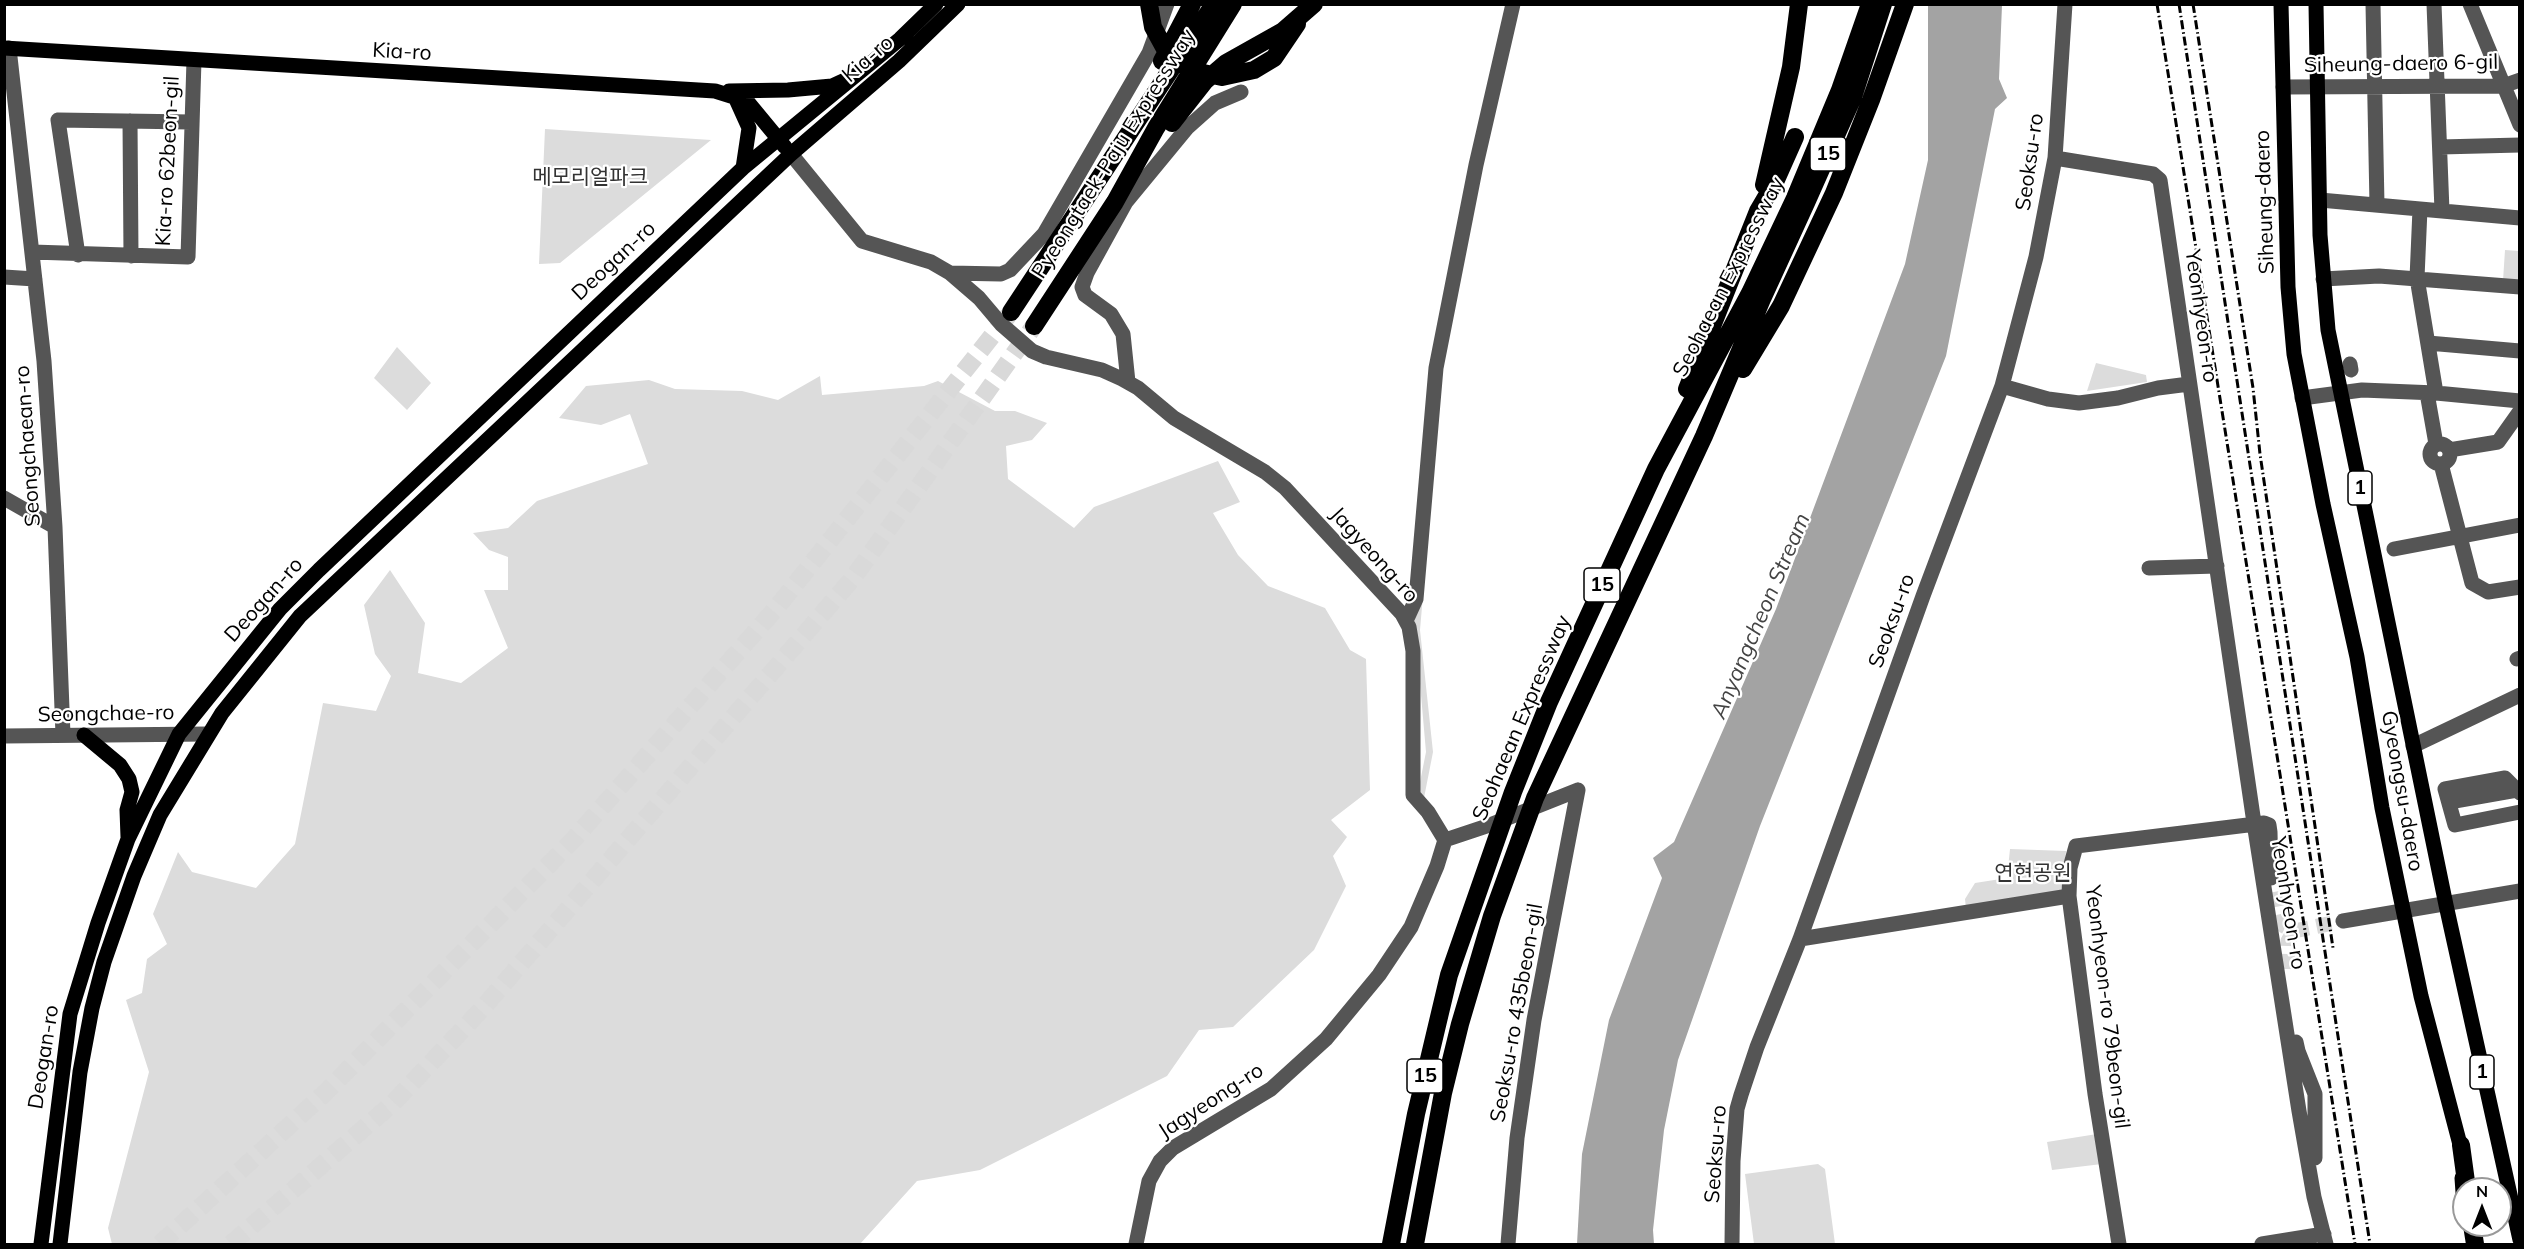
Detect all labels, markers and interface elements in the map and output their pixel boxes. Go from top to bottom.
street label: Pyeongtaek-Paju Expressway [1027,25,1201,283]
street label: Kia-ro [837,30,899,88]
street label: Kia-ro [372,38,432,66]
street label: Siheung-daero 6-gil [2304,50,2498,78]
street label: Kia-ro 62beon-gil [151,75,185,247]
street label: Seoksu-ro [2011,112,2049,212]
street label: Siheung-daero [2250,129,2280,275]
road number: 15 [1810,137,1846,171]
park label: 메모리얼파크 [532,165,648,191]
street label: Seohaean Expressway [1668,173,1790,381]
street label: Deogan-ro [567,216,661,306]
street label: Yeonhyeon-ro [2179,248,2223,384]
street label: Seongchaean-ro [10,365,46,527]
road number: 1 [2348,471,2372,505]
street label: Jagyeong-ro [1324,502,1424,608]
water label: Anyangcheon Stream [1706,509,1816,723]
street label: Deogan-ro [219,553,309,647]
road number: 15 [1584,568,1620,602]
street label: Seoksu-ro [1863,571,1921,671]
street label: Seohaean Expressway [1467,612,1577,824]
street label: Seongchae-ro [37,700,175,728]
street label: Gyeongsu-daero [2375,709,2429,873]
street label: Yeonhyeon-ro [2265,835,2311,971]
park label: 연현공원 [1994,861,2072,887]
street label: Yeonhyeon-ro 79beon-gil [2080,884,2134,1130]
street label: Seoksu-ro 435beon-gil [1485,902,1549,1124]
street label: Deogan-ro [23,1003,65,1111]
road number: 1 [2470,1055,2494,1089]
street label: Jagyeong-ro [1154,1058,1268,1144]
road number: 15 [1407,1059,1443,1093]
street label: Seoksu-ro [1700,1104,1732,1204]
north arrow [2452,1177,2512,1237]
text: N [2476,1181,2488,1201]

